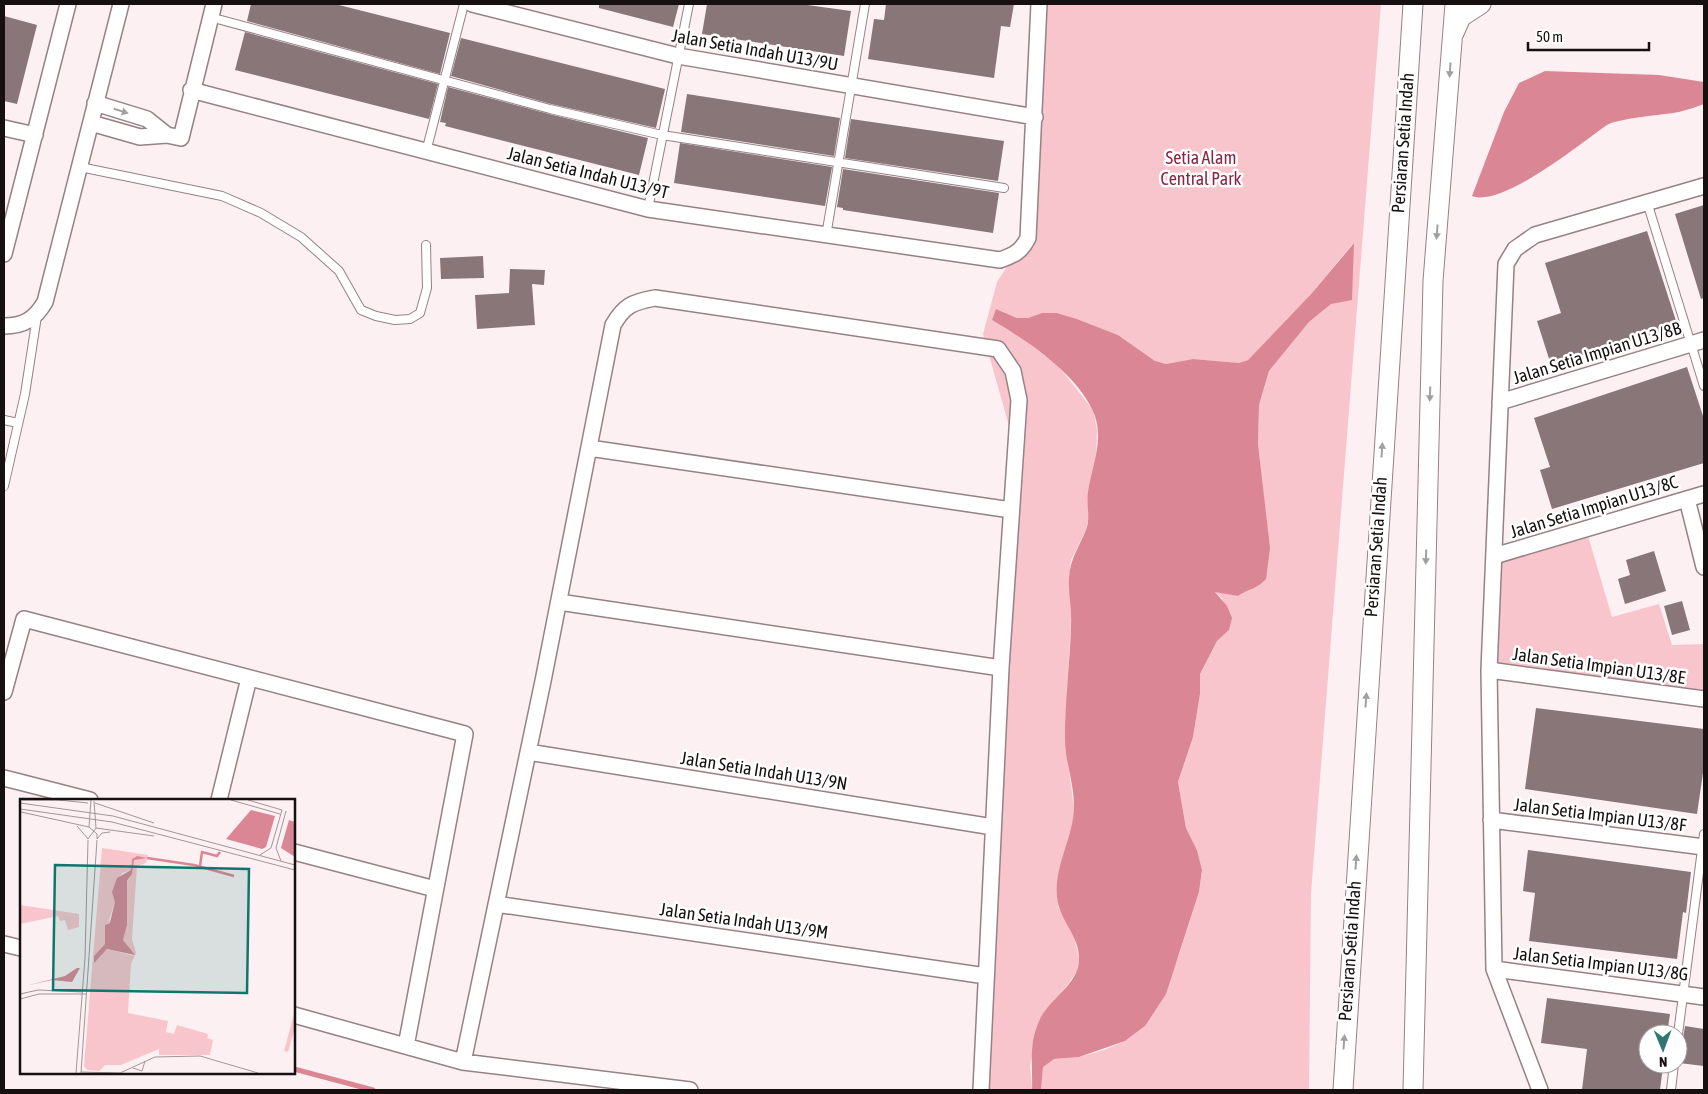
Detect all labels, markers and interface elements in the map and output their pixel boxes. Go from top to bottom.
scale bar [1528,20,1649,52]
street label: Jalan Setia Indah U13/9U [670,25,840,74]
text: 50 m [1536,28,1563,45]
one-way arrow [1445,62,1453,78]
street label: Persiaran Setia Indah [1387,72,1418,214]
one-way arrow [114,107,129,115]
street label: Jalan Setia Indah U13/9T [505,142,671,203]
park label: Setia Alam Central Park [1161,147,1241,189]
one-way arrow [1433,224,1441,240]
street label: Jalan Setia Impian U13/8B [1510,317,1684,388]
one-way arrow [1426,386,1434,402]
one-way arrow [1379,442,1387,458]
street label: Jalan Setia Impian U13/8C [1507,471,1680,542]
street label: Persiaran Setia Indah [1360,476,1391,618]
one-way arrow [1422,549,1430,565]
street label: Jalan Setia Impian U13/8E [1512,643,1687,688]
one-way arrow [1363,691,1371,707]
street label: Jalan Setia Indah U13/9N [679,747,849,794]
street label: Jalan Setia Impian U13/8F [1513,794,1688,836]
inset map [20,799,295,1074]
one-way arrow [1352,854,1360,870]
street label: Persiaran Setia Indah [1334,880,1365,1022]
street label: Jalan Setia Indah U13/9M [658,898,830,943]
street label: Jalan Setia Impian U13/8G [1513,942,1690,985]
north arrow [1638,1024,1688,1074]
one-way arrow [1341,1033,1349,1049]
text: N [1659,1054,1667,1070]

